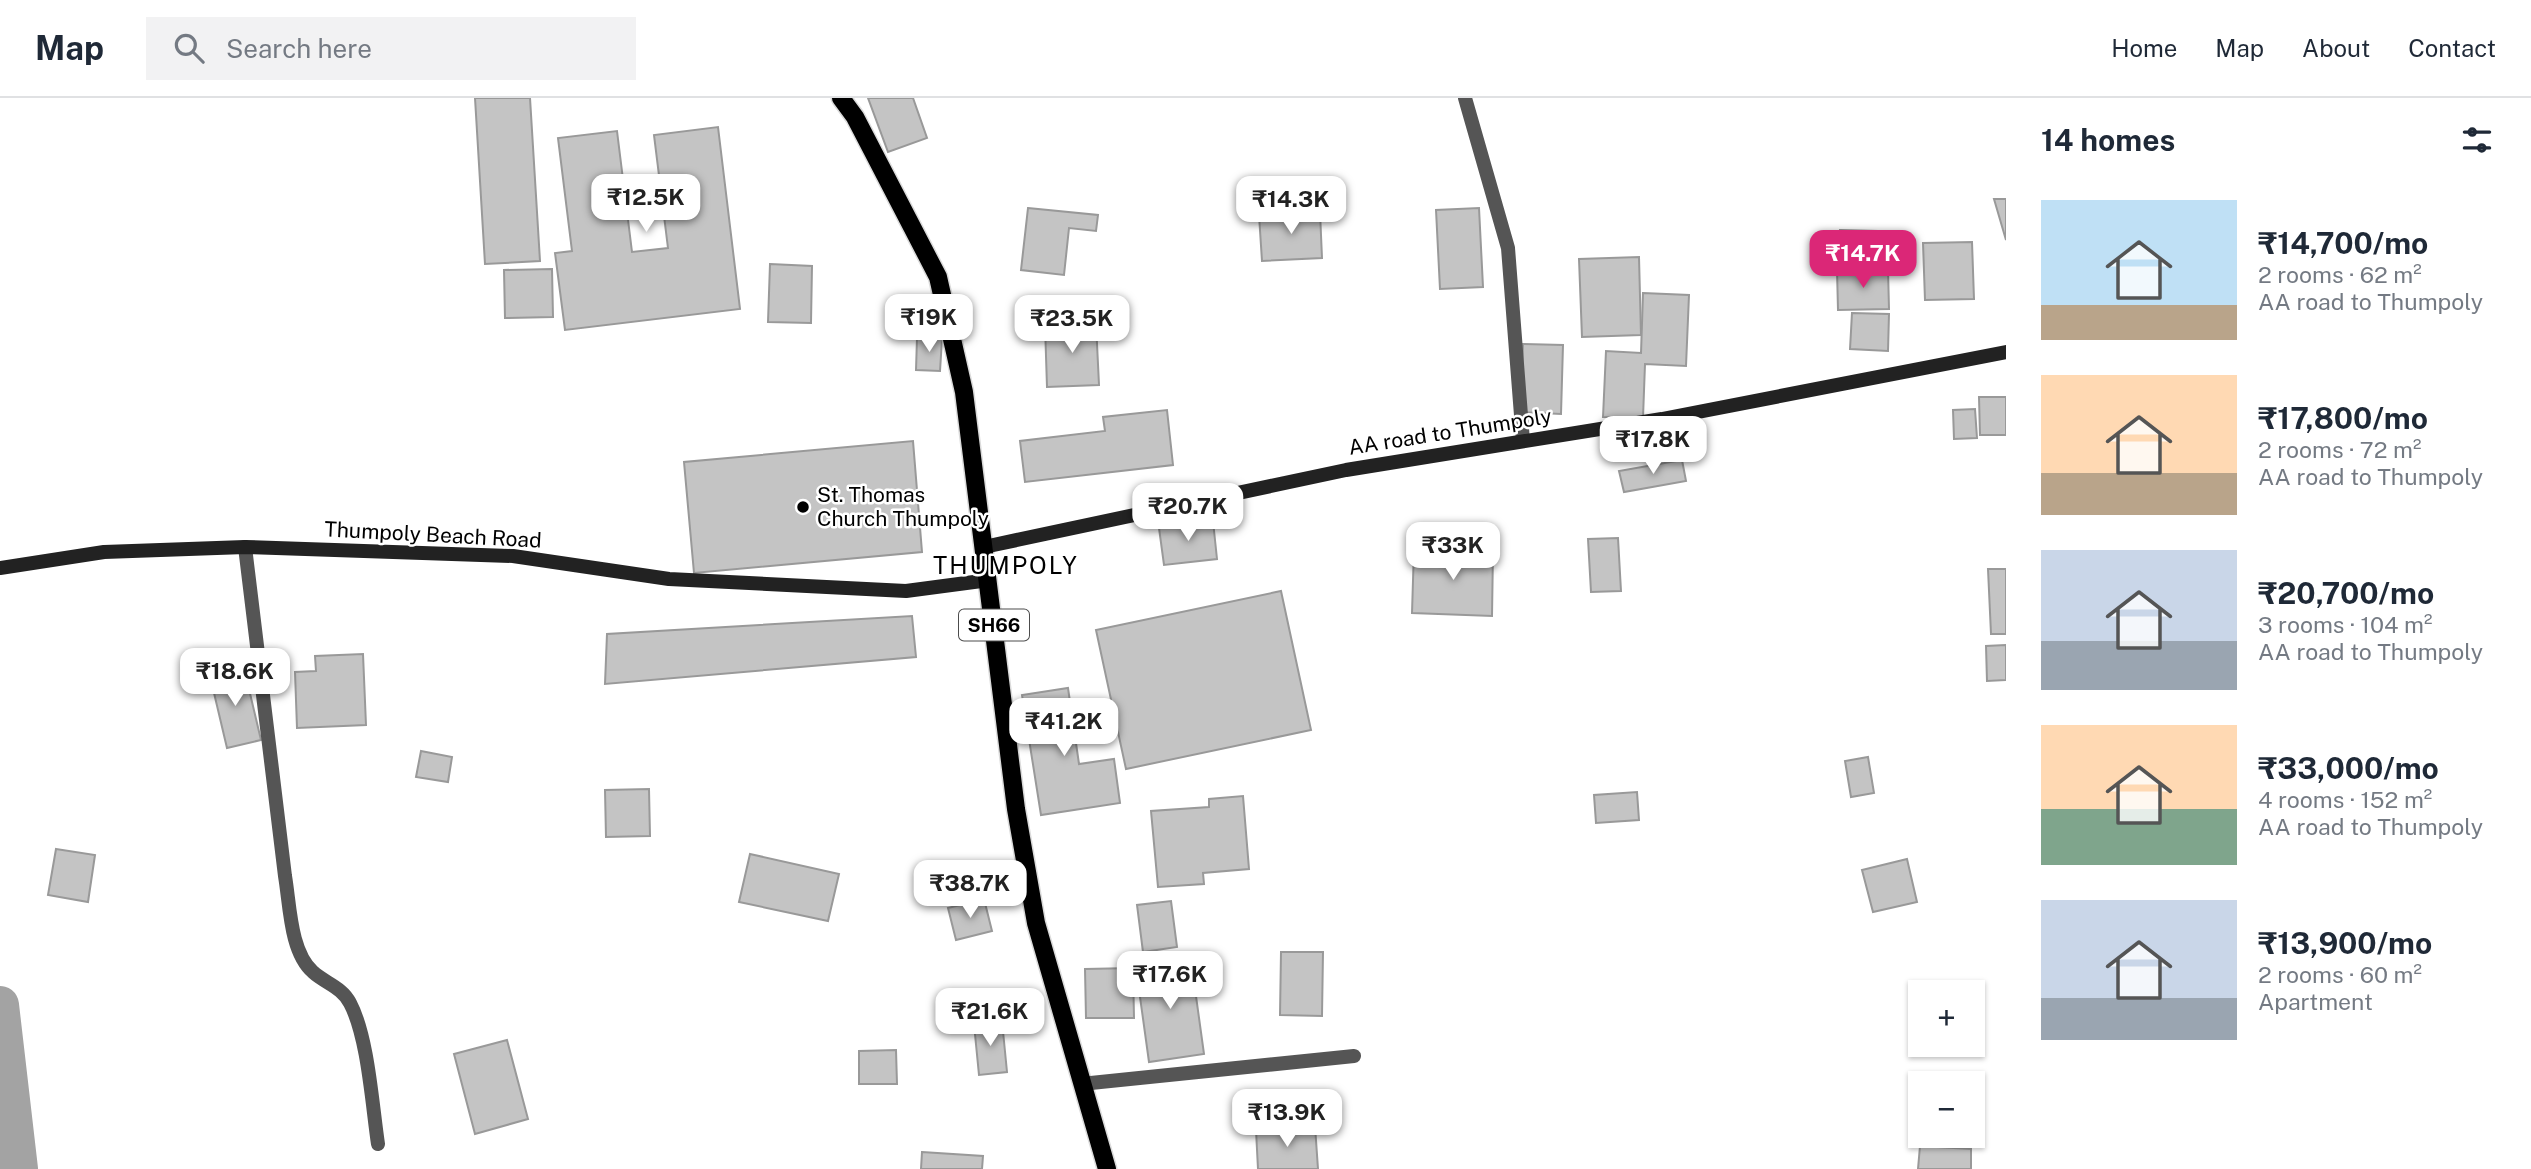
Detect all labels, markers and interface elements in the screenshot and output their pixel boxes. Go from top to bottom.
search box [146,17,636,80]
text: Map [35,29,104,67]
icon: search [170,29,208,67]
text: Search here [226,33,372,64]
text: Home [2111,34,2177,62]
text: Map [2215,34,2264,62]
text: About [2302,34,2370,62]
text: Contact [2408,34,2496,62]
icon: filters [2458,121,2496,159]
text: 14 homes [2041,122,2175,158]
pin: ₹12.5K [589,174,703,234]
pin: ₹14.3K [1234,176,1348,236]
text: ₹12.5K [607,183,685,210]
text: ₹14.3K [1252,185,1330,212]
text: ₹14,700/mo [2258,225,2428,261]
icon: home [2097,228,2181,312]
pin: ₹14.7K [1806,230,1920,290]
text: ₹14.7K [1826,239,1900,266]
text: 2 rooms · 62 m² [2258,261,2422,288]
text: AA road to Thumpoly [2258,288,2483,315]
pin: ₹19K [888,294,970,354]
pin: ₹23.5K [1015,296,1129,355]
text: ₹19K [901,303,957,330]
text: ₹23.5K [1031,304,1113,331]
text: ₹17,800/mo [2258,400,2428,436]
street label: AA road to Thumpoly [1346,403,1553,460]
icon: home [2097,403,2181,487]
pin: ₹17.8K [1596,416,1710,476]
text: ₹17.8K [1616,425,1690,452]
text: 2 rooms · 72 m² [2258,436,2421,463]
text: AA road to Thumpoly [2258,463,2483,490]
place label: St. Thomas Church Thumpoly [817,482,989,531]
pin: ₹20.7K [1131,484,1245,543]
text: ₹20.7K [1148,492,1228,519]
marker: St. Thomas Church Thumpoly [795,499,811,515]
street label: Thumpoly Beach Road [324,516,542,553]
pin: ₹33K [1412,522,1494,582]
text: ₹33K [1422,531,1484,558]
district label: THUMPOLY [933,551,1079,579]
text: ₹20,700/mo [2258,575,2434,611]
icon: home [2097,578,2181,662]
road number: SH66 [959,610,1029,640]
text: 3 rooms · 104 m² [2258,611,2432,638]
text: AA road to Thumpoly [2258,638,2483,665]
pin: ₹18.6K [178,648,292,708]
text: ₹18.6K [196,657,274,684]
pin: ₹41.2K [1007,698,1121,758]
text: ₹41.2K [1025,707,1103,734]
text: ₹33,000/mo [2258,750,2439,786]
icon: home [2097,753,2181,837]
text: 4 rooms · 152 m² [2258,786,2432,813]
text: AA road to Thumpoly [2258,813,2483,840]
pin: ₹38.7K [913,860,1027,920]
text: ₹38.7K [930,869,1010,896]
text: ₹13,900/mo [2258,925,2432,961]
icon: home [2097,928,2181,1012]
pin: ₹17.6K [1113,951,1227,1011]
text: ₹17.6K [1133,960,1207,987]
text: 2 rooms · 60 m² [2258,961,2422,988]
map controls [1908,980,1985,1148]
button: + [1908,980,1985,1057]
pin: ₹21.6K [933,988,1047,1048]
text: Apartment [2258,988,2373,1015]
text: ₹21.6K [951,997,1029,1024]
button: − [1908,1071,1985,1148]
pin: ₹13.9K [1230,1090,1344,1149]
text: ₹13.9K [1248,1098,1326,1125]

